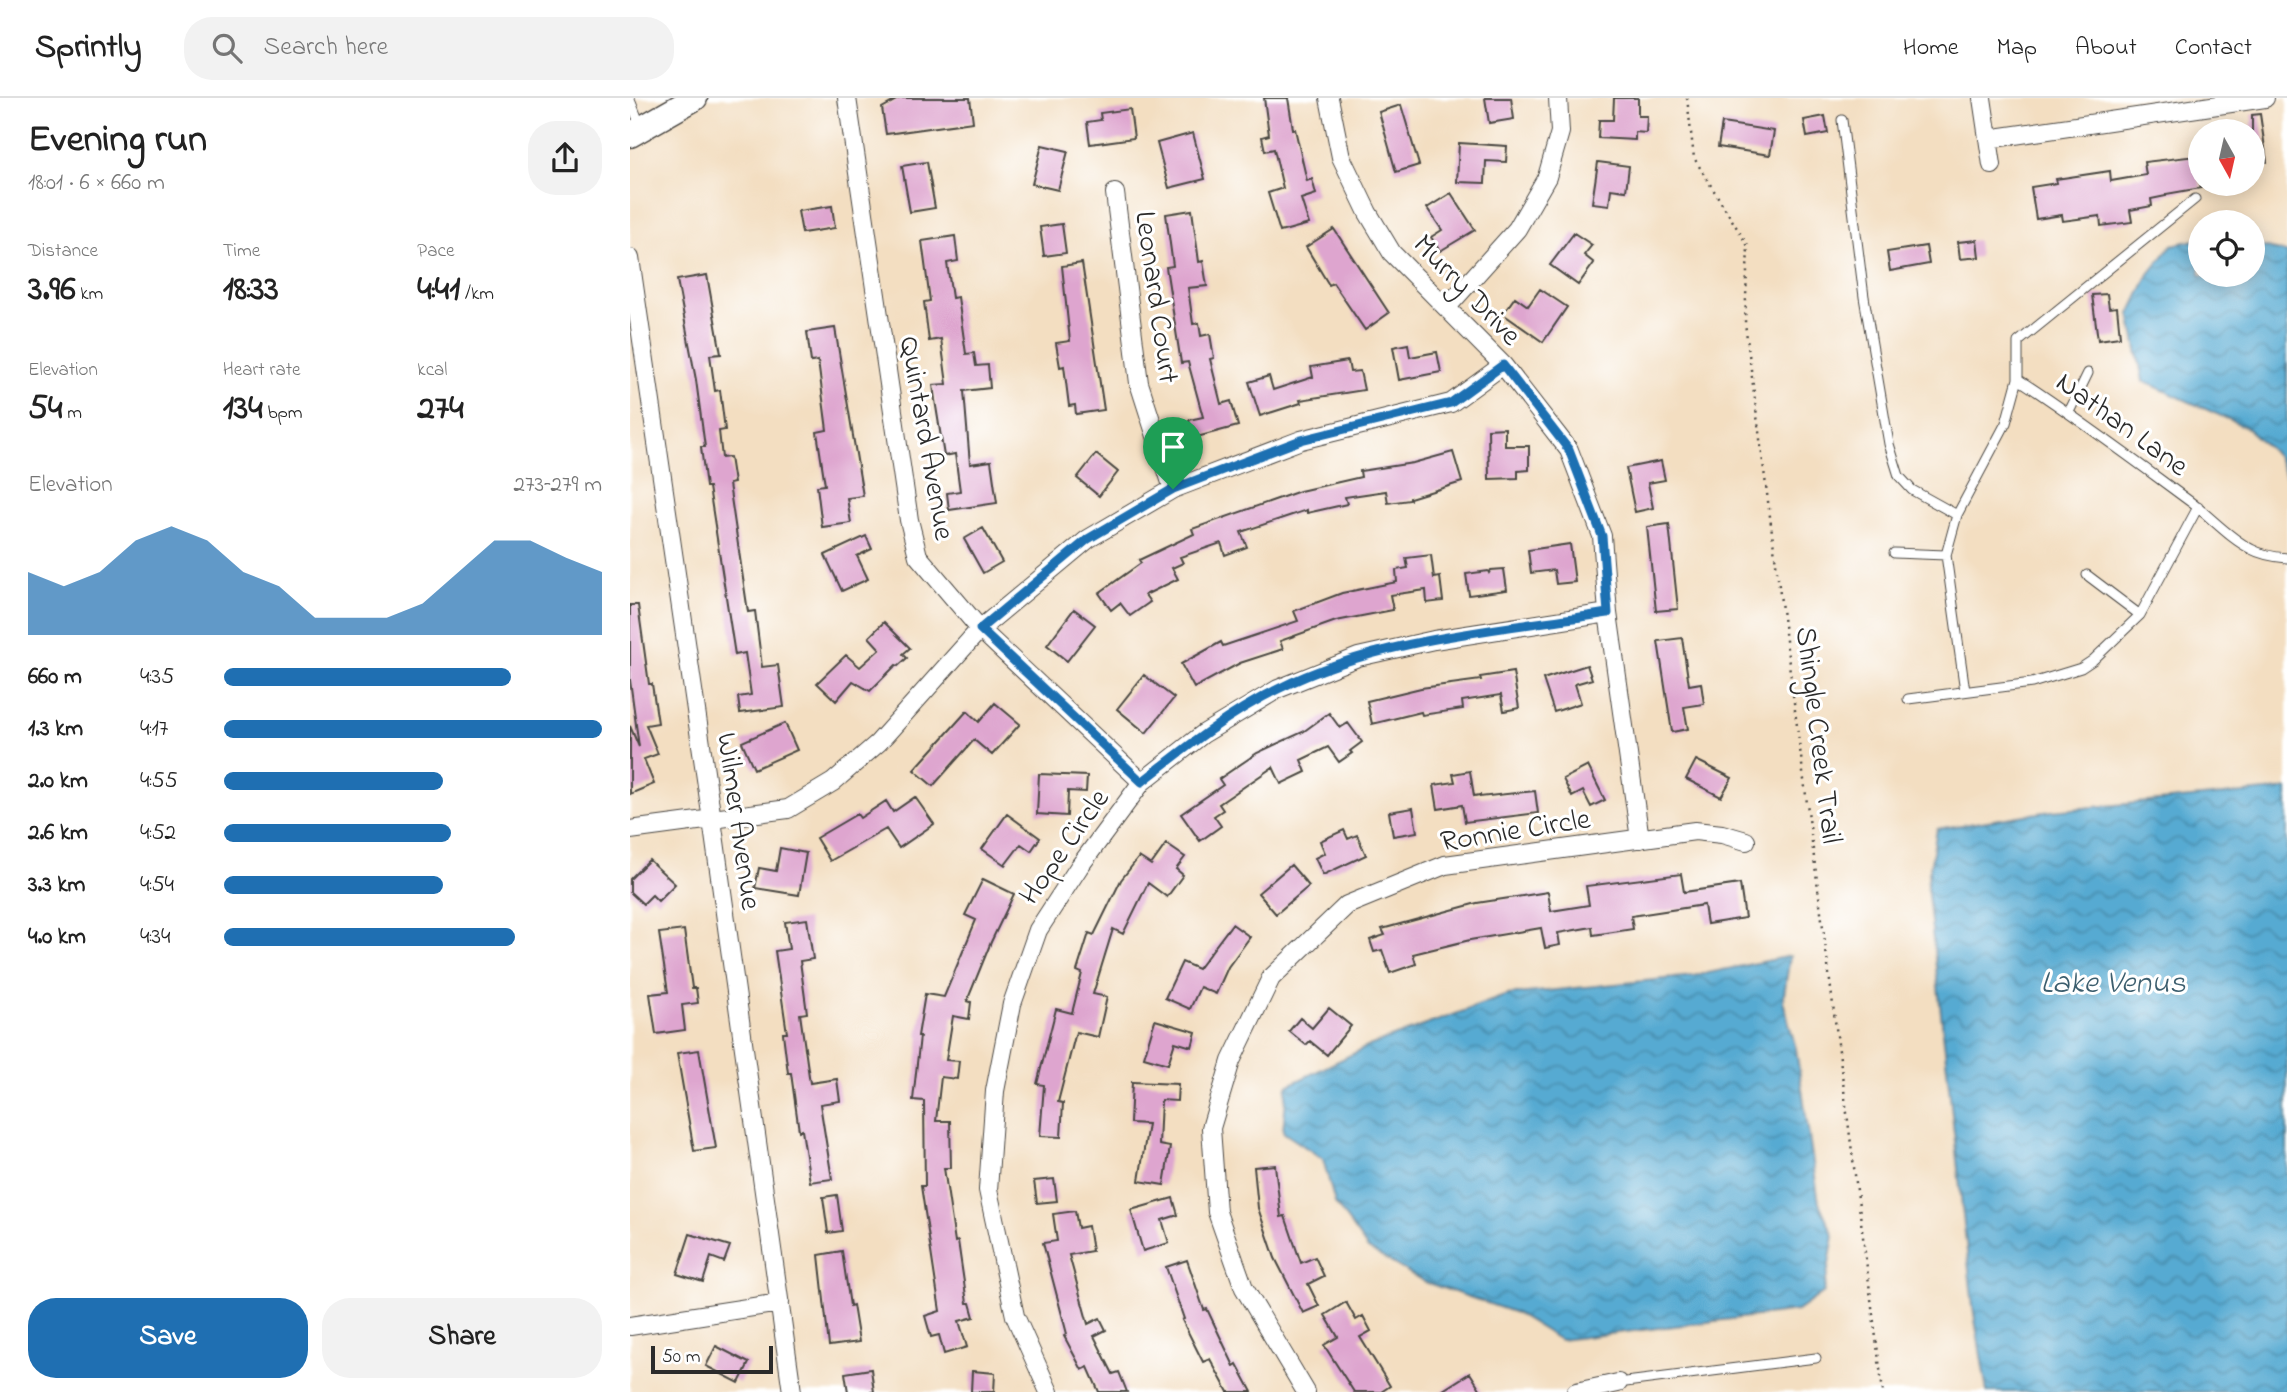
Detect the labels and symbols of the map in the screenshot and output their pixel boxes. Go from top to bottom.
north arrow [2188,119,2264,196]
street label: Leonard Court [1121,209,1189,386]
street label: Murry Drive [1401,225,1531,357]
street label: Quintard Avenue [885,333,965,544]
street label: Nathan Lane [2046,362,2197,489]
pin [1143,417,1203,489]
street label: Shingle Creek Trail [1782,624,1852,846]
street label: Wilmer Avenue [703,730,771,913]
street label: Hope Circle [1009,780,1122,915]
street label: Ronnie Circle [1437,798,1594,866]
water label: Lake Venus [2040,961,2186,1008]
scale bar [651,1343,774,1375]

